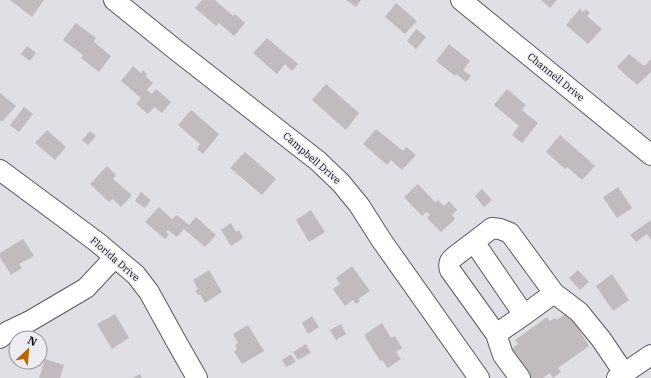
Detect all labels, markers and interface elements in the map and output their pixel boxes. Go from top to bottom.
street label: Channell Drive [525,50,587,104]
street label: Campbell Drive [280,129,344,187]
street label: Florida Drive [87,234,143,284]
north arrow [8,330,48,370]
text: N [25,333,40,349]

